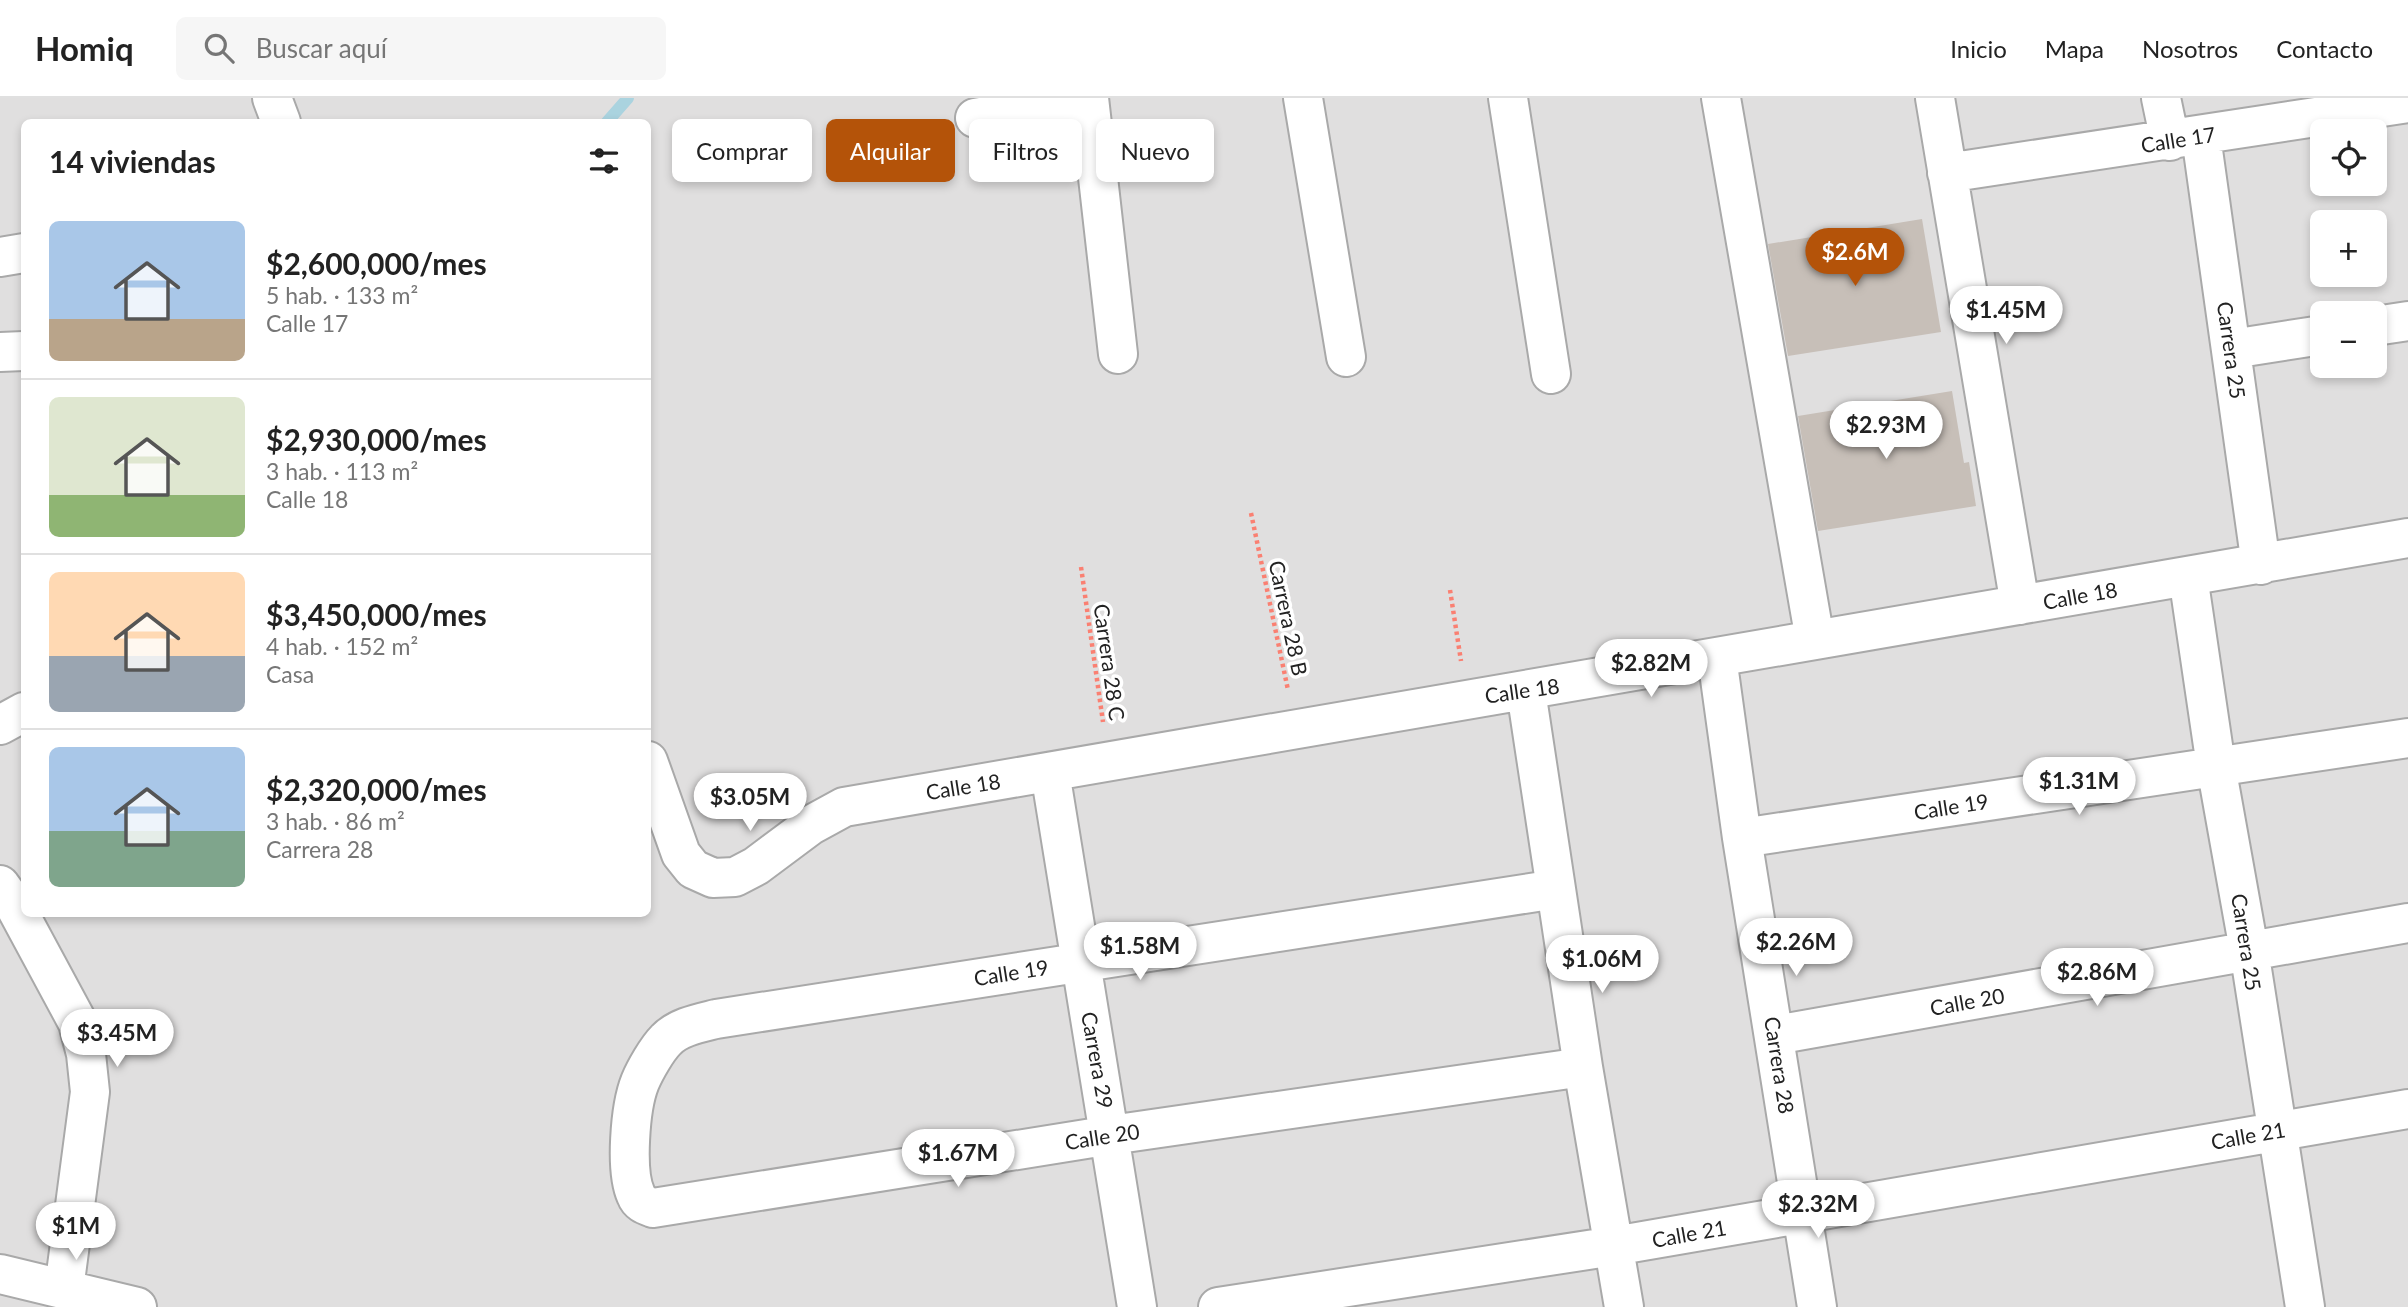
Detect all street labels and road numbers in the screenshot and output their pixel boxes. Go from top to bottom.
street label: Calle 17 [2139,121,2217,157]
street label: Carrera 25 [2213,300,2251,400]
street label: Carrera 28 B [1265,558,1313,678]
street label: Calle 18 [2041,576,2119,614]
street label: Carrera 28 C [1089,602,1131,722]
street label: Calle 18 [1483,672,1561,708]
street label: Calle 18 [924,768,1002,804]
street label: Calle 19 [1912,788,1990,824]
street label: Carrera 25 [2227,892,2267,992]
street label: Calle 19 [972,954,1050,990]
street label: Calle 20 [1928,982,2006,1020]
street label: Carrera 29 [1077,1010,1119,1110]
street label: Carrera 28 [1760,1015,1800,1115]
street label: Calle 21 [2209,1116,2287,1154]
street label: Calle 20 [1063,1118,1141,1154]
street label: Calle 21 [1650,1214,1728,1252]

